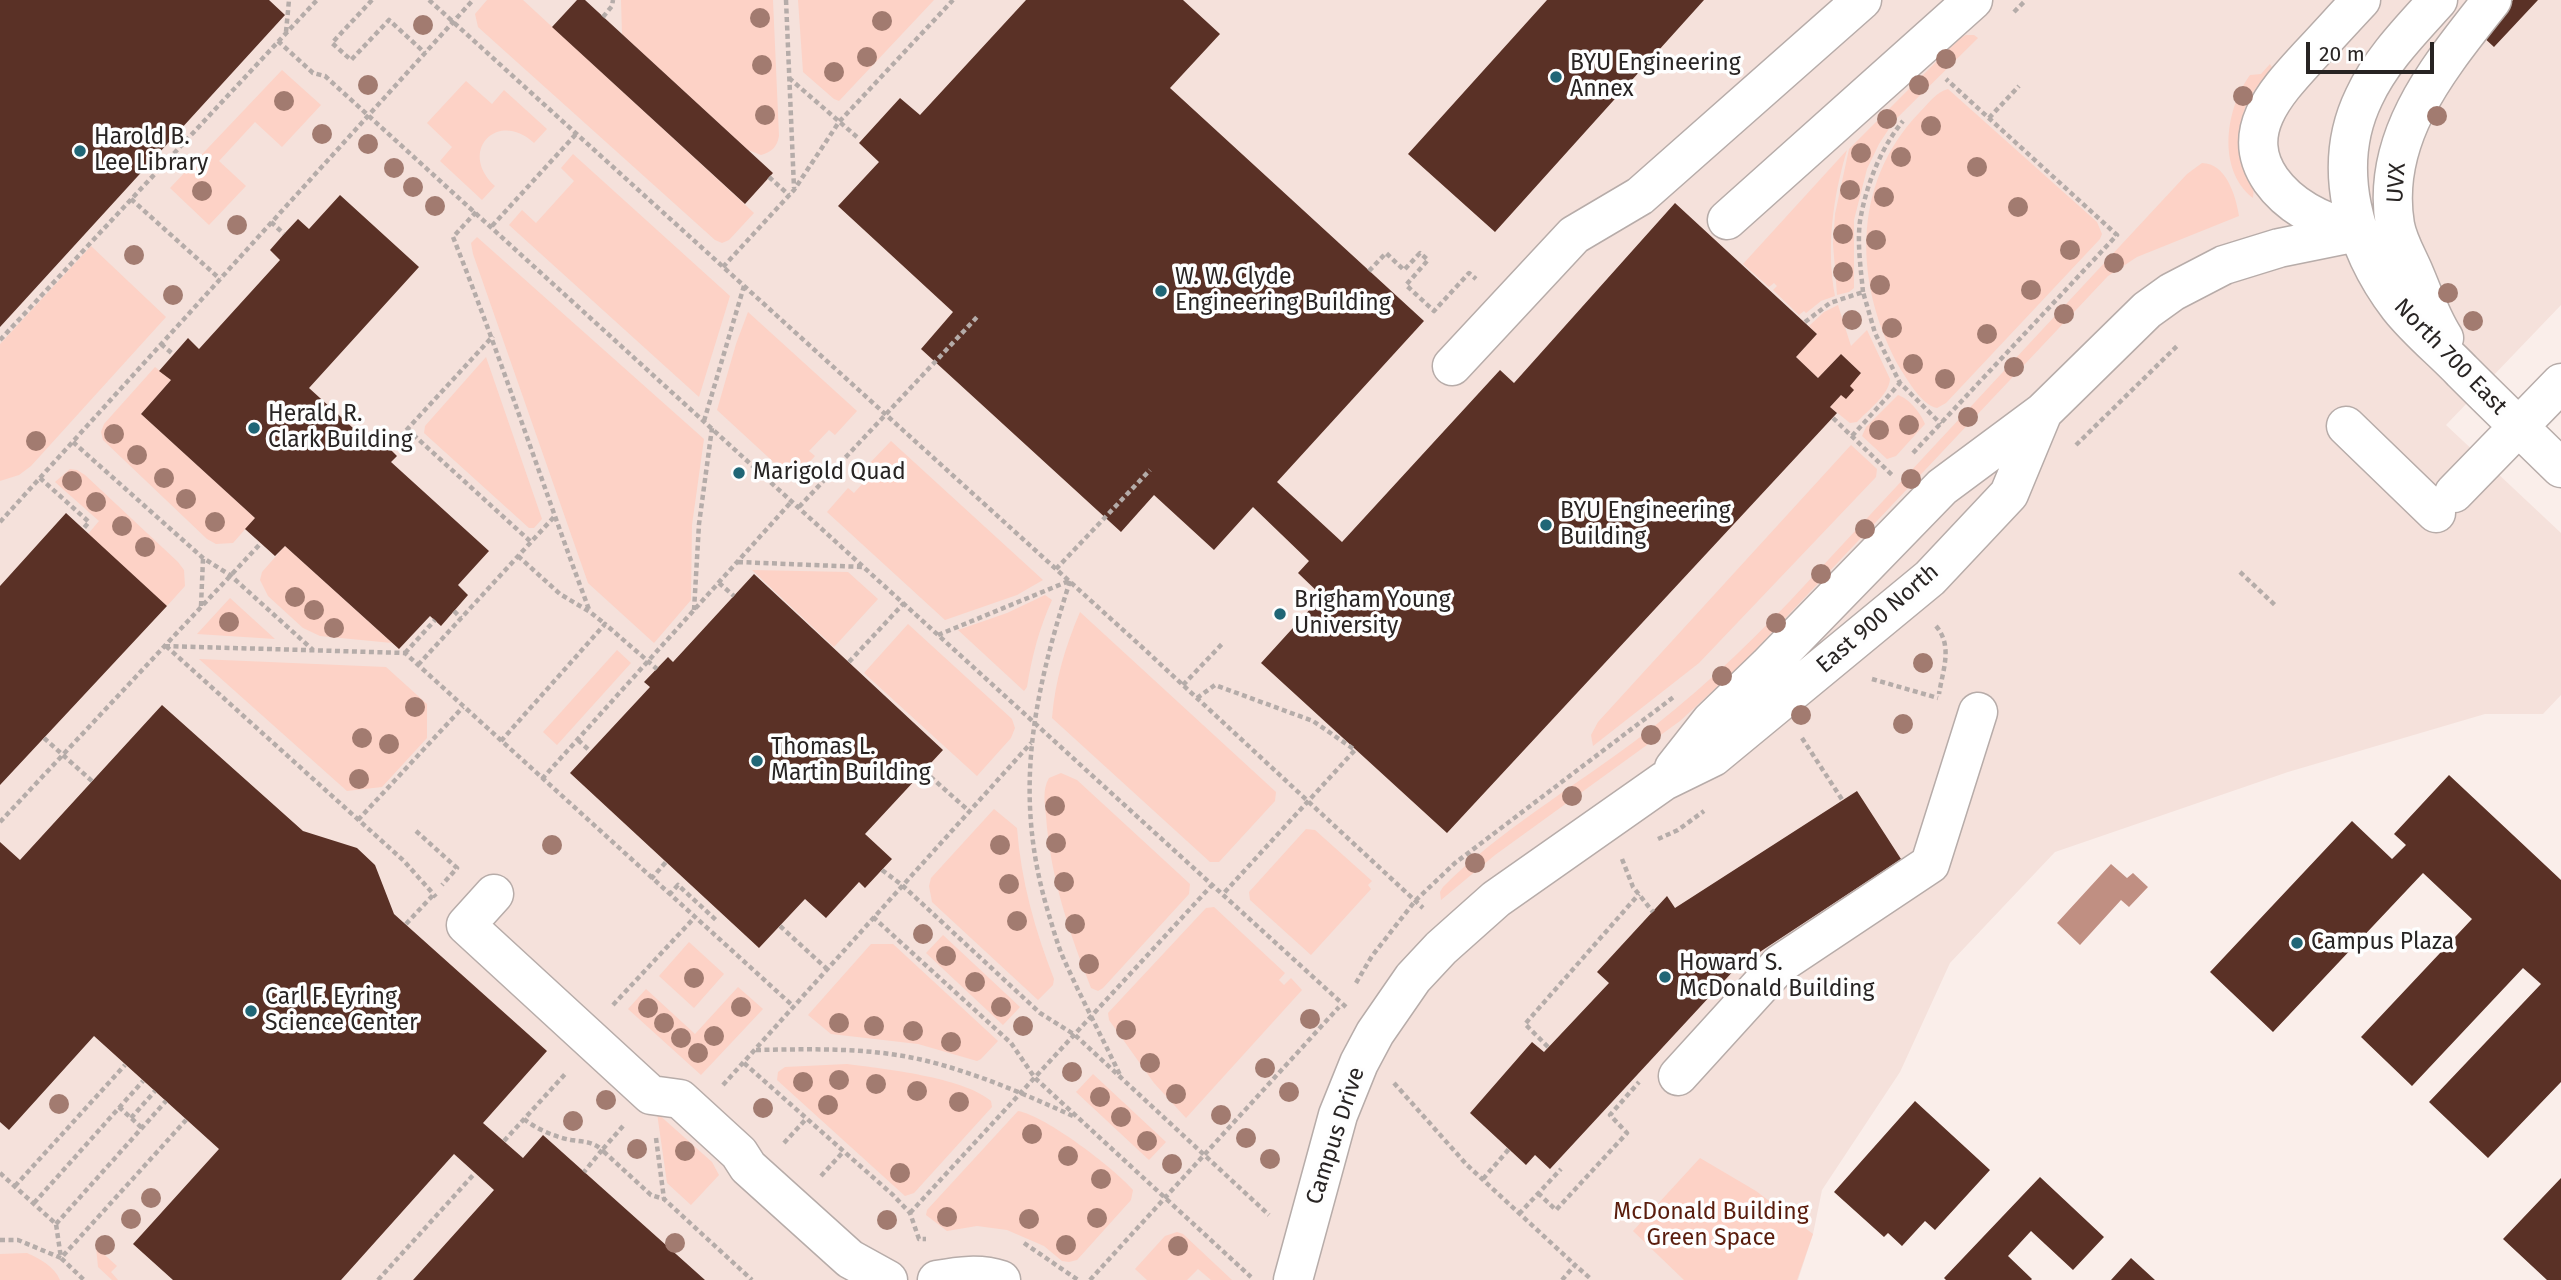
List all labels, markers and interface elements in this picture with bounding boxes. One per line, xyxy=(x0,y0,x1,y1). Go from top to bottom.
scale bar xyxy=(2309,28,2437,72)
text: 20 m xyxy=(2319,41,2365,67)
place label: BYU Engineering Annex xyxy=(1570,50,1741,104)
marker: BYU Engineering Annex xyxy=(1548,69,1564,85)
place label: Harold B. Lee Library xyxy=(94,124,208,178)
marker: Harold B. Lee Library xyxy=(72,143,88,159)
street label: UVX xyxy=(2382,162,2412,204)
place label: W. W. Clyde Engineering Building xyxy=(1175,264,1391,318)
marker: W. W. Clyde Engineering Building xyxy=(1153,283,1169,299)
street label: North 700 East xyxy=(2388,293,2512,421)
place label: Herald R. Clark Building xyxy=(268,401,413,455)
marker: Herald R. Clark Building xyxy=(246,420,262,436)
place label: Marigold Quad xyxy=(753,459,906,487)
marker: Marigold Quad xyxy=(731,465,747,481)
place label: BYU Engineering Building xyxy=(1560,498,1731,552)
marker: BYU Engineering Building xyxy=(1538,517,1554,533)
street label: East 900 North xyxy=(1811,558,1945,680)
place label: Brigham Young University xyxy=(1294,587,1451,641)
marker: Brigham Young University xyxy=(1272,606,1288,622)
place label: Thomas L. Martin Building xyxy=(771,734,931,788)
marker: Thomas L. Martin Building xyxy=(749,753,765,769)
place label: Campus Plaza xyxy=(2311,929,2454,957)
marker: Campus Plaza xyxy=(2289,935,2305,951)
place label: Howard S. McDonald Building xyxy=(1679,950,1875,1004)
marker: Howard S. McDonald Building xyxy=(1657,969,1673,985)
place label: Carl F. Eyring Science Center xyxy=(265,984,418,1038)
marker: Carl F. Eyring Science Center xyxy=(243,1003,259,1019)
street label: Campus Drive xyxy=(1301,1064,1371,1208)
park label: McDonald Building Green Space xyxy=(1613,1199,1809,1253)

